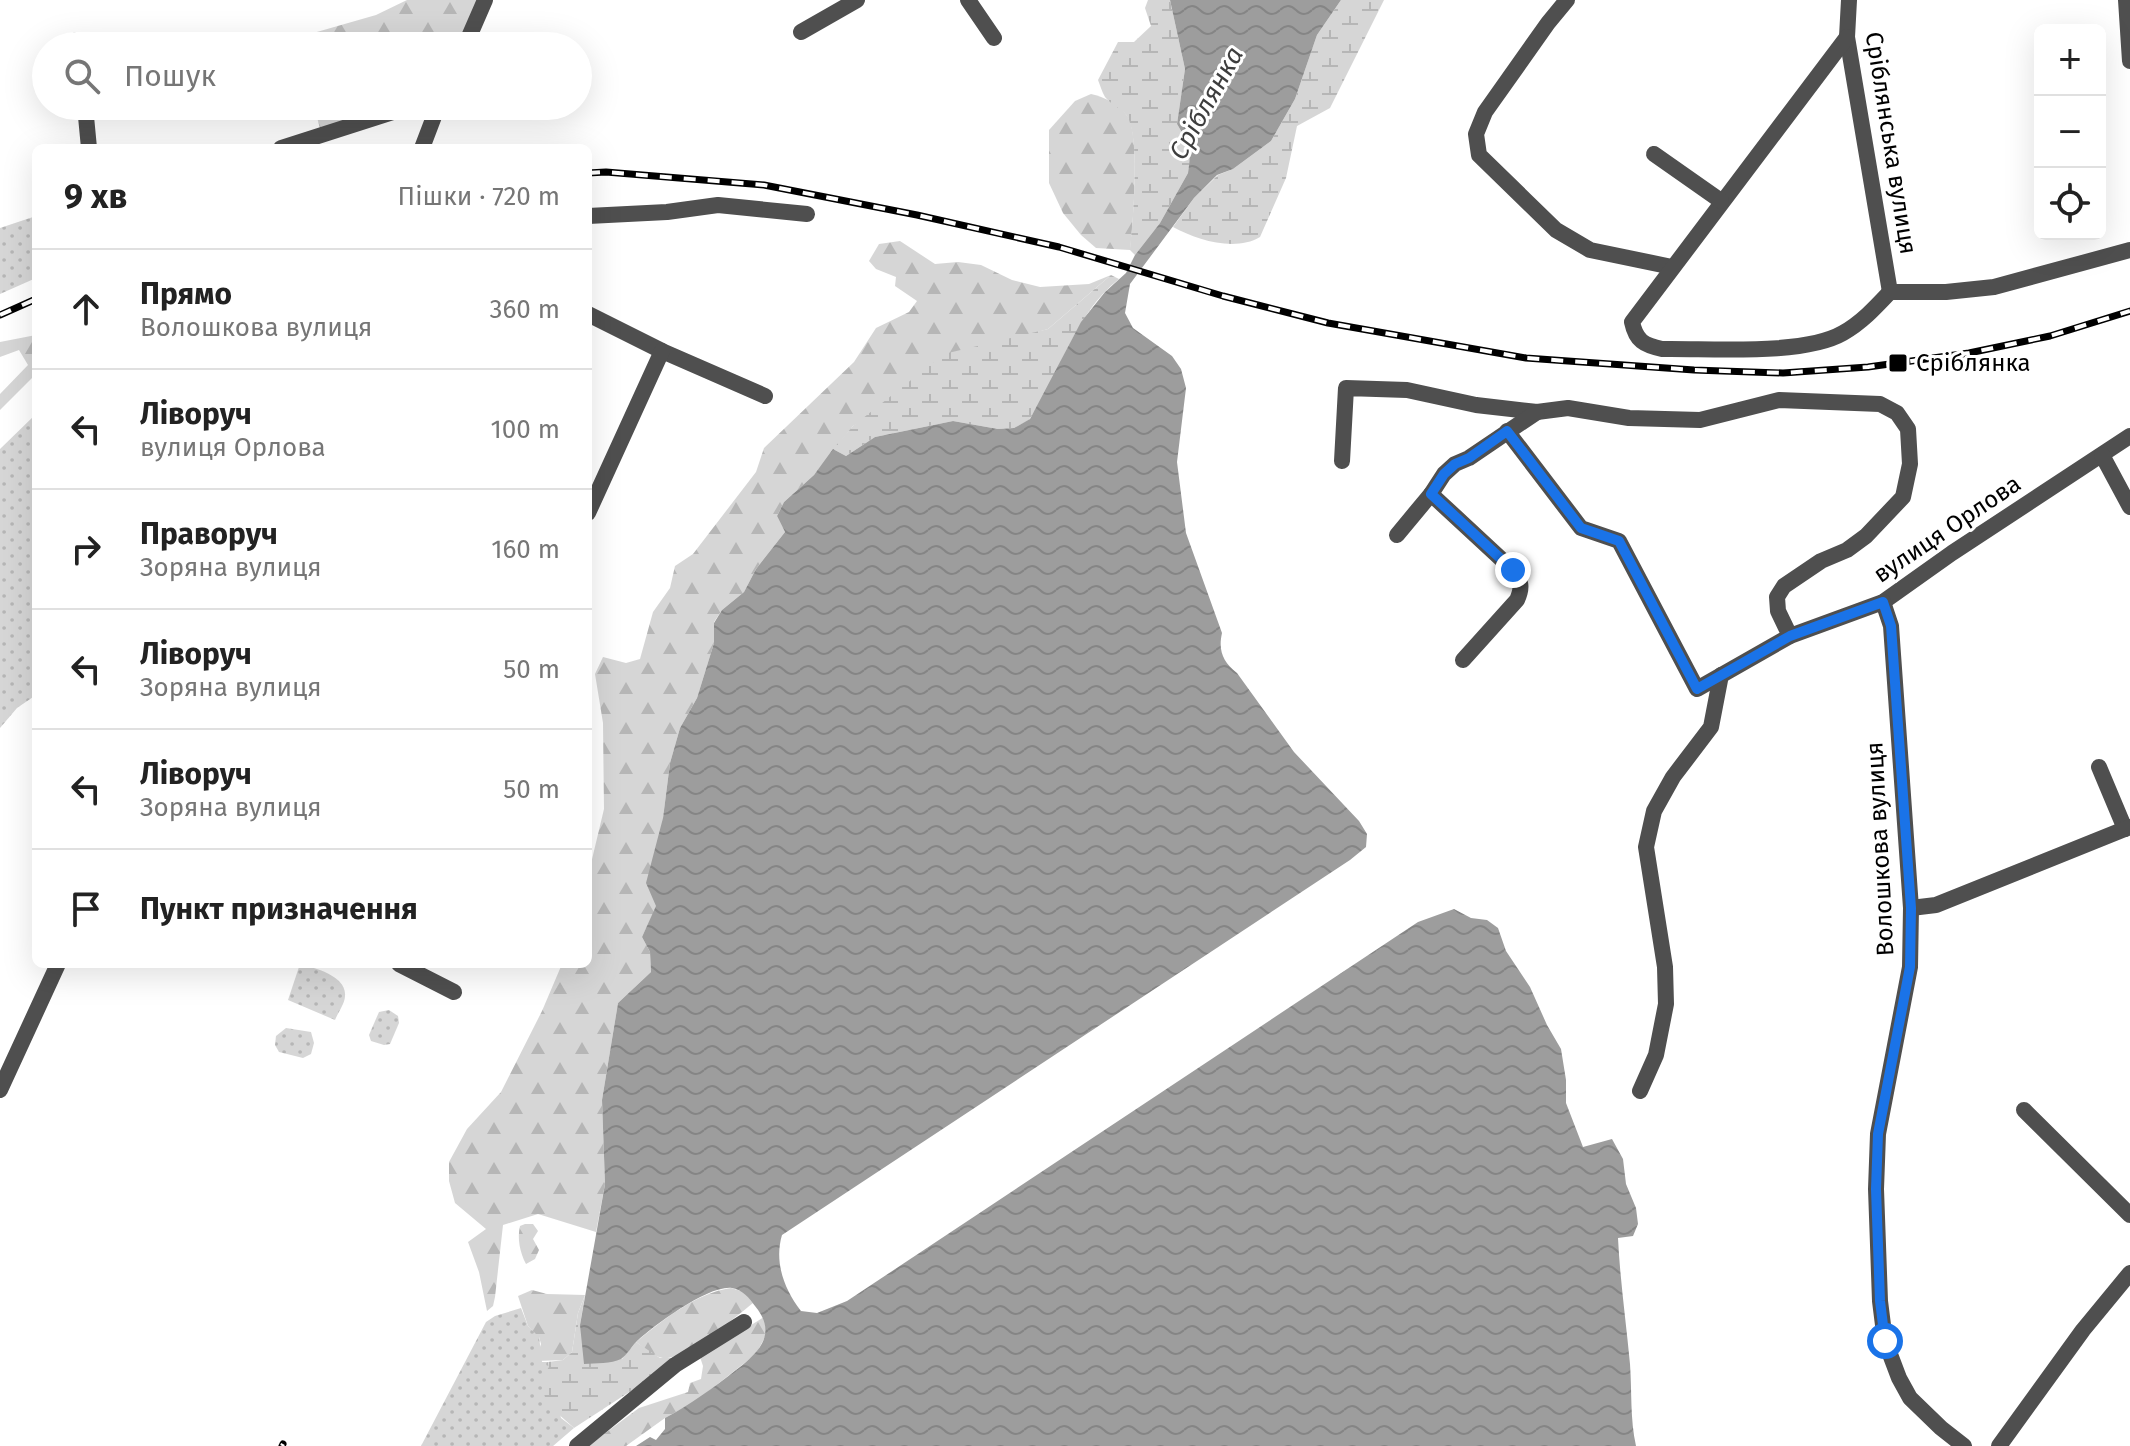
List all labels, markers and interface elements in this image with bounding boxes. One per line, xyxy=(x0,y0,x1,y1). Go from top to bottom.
map controls xyxy=(2034,24,2106,240)
button: + xyxy=(2034,24,2106,96)
street label: Сріблянська вулиця xyxy=(1860,30,1922,256)
search box xyxy=(32,32,592,120)
water label: Сріблянка xyxy=(1163,41,1250,165)
icon: search xyxy=(60,54,104,98)
text: Пошук xyxy=(124,58,216,94)
button: − xyxy=(2034,96,2106,168)
button: locate xyxy=(2034,168,2106,240)
text: 9 хв xyxy=(64,176,127,217)
text: Пішки · 720 m xyxy=(398,181,560,212)
text: Прямо xyxy=(140,276,232,312)
icon: ahead xyxy=(64,287,108,331)
text: 360 m xyxy=(489,294,560,325)
text: Волошкова вулиця xyxy=(140,312,372,343)
place label: Сріблянка xyxy=(1916,349,2031,377)
marker: Сріблянка xyxy=(1887,352,1909,374)
text: Ліворуч xyxy=(140,396,252,432)
icon: left xyxy=(64,407,108,451)
text: 100 m xyxy=(491,414,560,445)
text: вулиця Орлова xyxy=(140,432,326,463)
street label: вулиця Орлова xyxy=(1868,469,2026,589)
text: Праворуч xyxy=(140,516,278,552)
icon: right xyxy=(64,527,108,571)
text: 160 m xyxy=(491,534,560,565)
text: Зоряна вулиця xyxy=(140,552,322,583)
route end xyxy=(1495,552,1531,588)
text: Ліворуч xyxy=(140,636,252,672)
icon: left xyxy=(64,647,108,691)
text: 50 m xyxy=(503,654,560,685)
text: Зоряна вулиця xyxy=(140,672,322,703)
street label: Волошкова вулиця xyxy=(1860,741,1900,957)
text: Ліворуч xyxy=(140,756,252,792)
icon: left xyxy=(64,767,108,811)
text: 50 m xyxy=(503,774,560,805)
text: Зоряна вулиця xyxy=(140,792,322,823)
icon: arrive xyxy=(64,887,108,931)
text: Пункт призначення xyxy=(140,891,418,927)
route start xyxy=(1867,1323,1903,1359)

